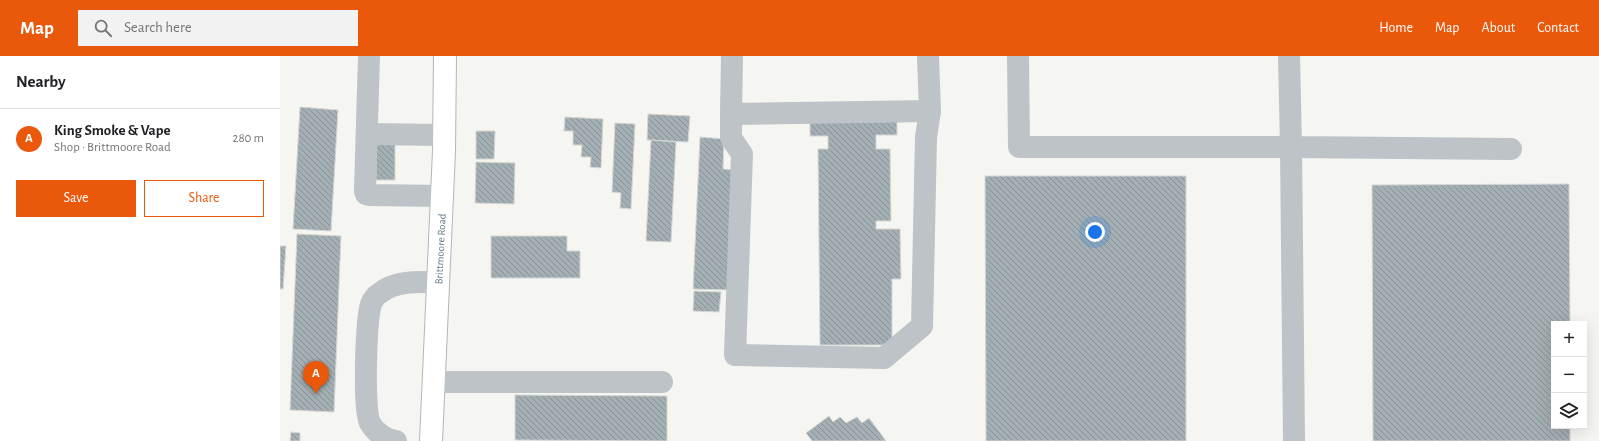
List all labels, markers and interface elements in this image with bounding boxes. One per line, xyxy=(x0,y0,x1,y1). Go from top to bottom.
search box xyxy=(78,10,358,46)
icon: search xyxy=(92,17,114,39)
text: Map xyxy=(20,19,54,38)
text: Search here xyxy=(124,20,192,35)
text: Home xyxy=(1379,21,1413,35)
text: Map xyxy=(1435,21,1459,35)
text: About xyxy=(1481,21,1515,35)
text: Contact xyxy=(1537,21,1579,35)
text: Nearby xyxy=(16,73,66,90)
text: King Smoke & Vape xyxy=(54,123,171,138)
text: A xyxy=(25,132,33,145)
text: 280 m xyxy=(233,132,264,145)
text: Shop · Brittmoore Road xyxy=(54,141,171,154)
button: Save xyxy=(16,180,136,217)
button: Share xyxy=(144,180,264,217)
street label: Brittmoore Road xyxy=(433,213,448,285)
your location xyxy=(1085,222,1105,242)
map controls xyxy=(1551,321,1587,429)
button: + xyxy=(1551,321,1587,357)
button: − xyxy=(1551,357,1587,393)
pin: A xyxy=(303,361,329,394)
button: layers xyxy=(1551,393,1587,429)

